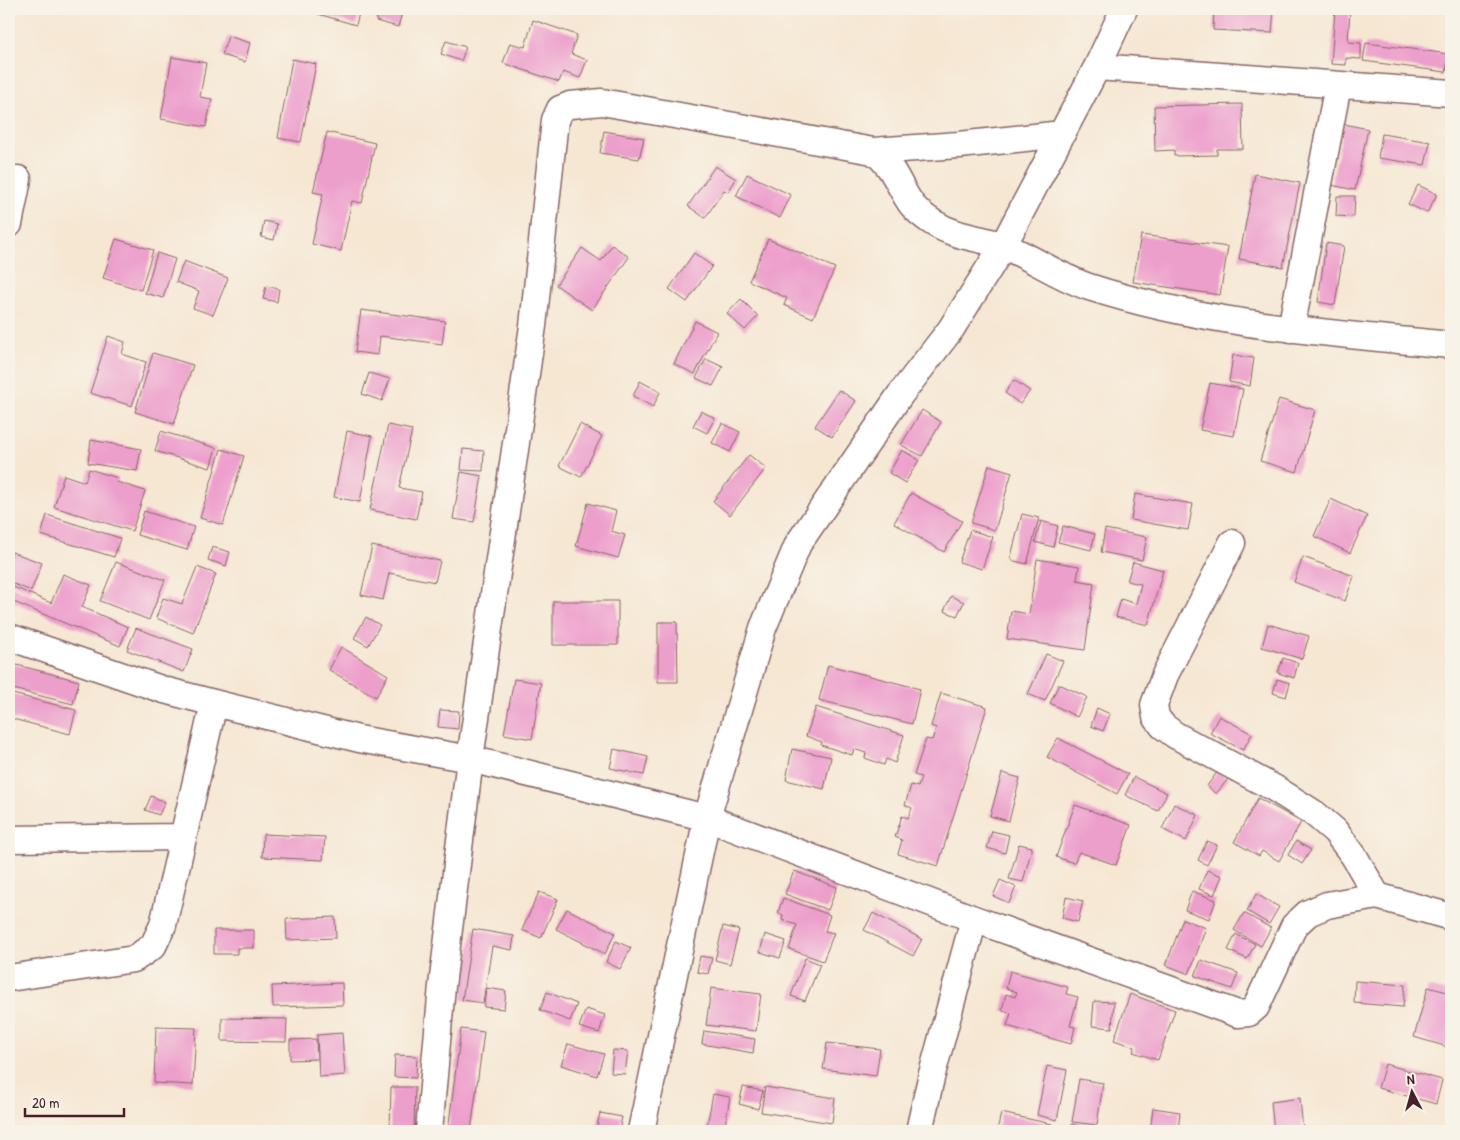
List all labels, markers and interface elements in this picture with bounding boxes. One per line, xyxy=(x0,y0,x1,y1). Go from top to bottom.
north arrow xyxy=(1388,1068,1438,1118)
text: N xyxy=(1406,1069,1416,1088)
scale bar xyxy=(25,1085,124,1117)
text: 20 m xyxy=(32,1092,59,1113)

